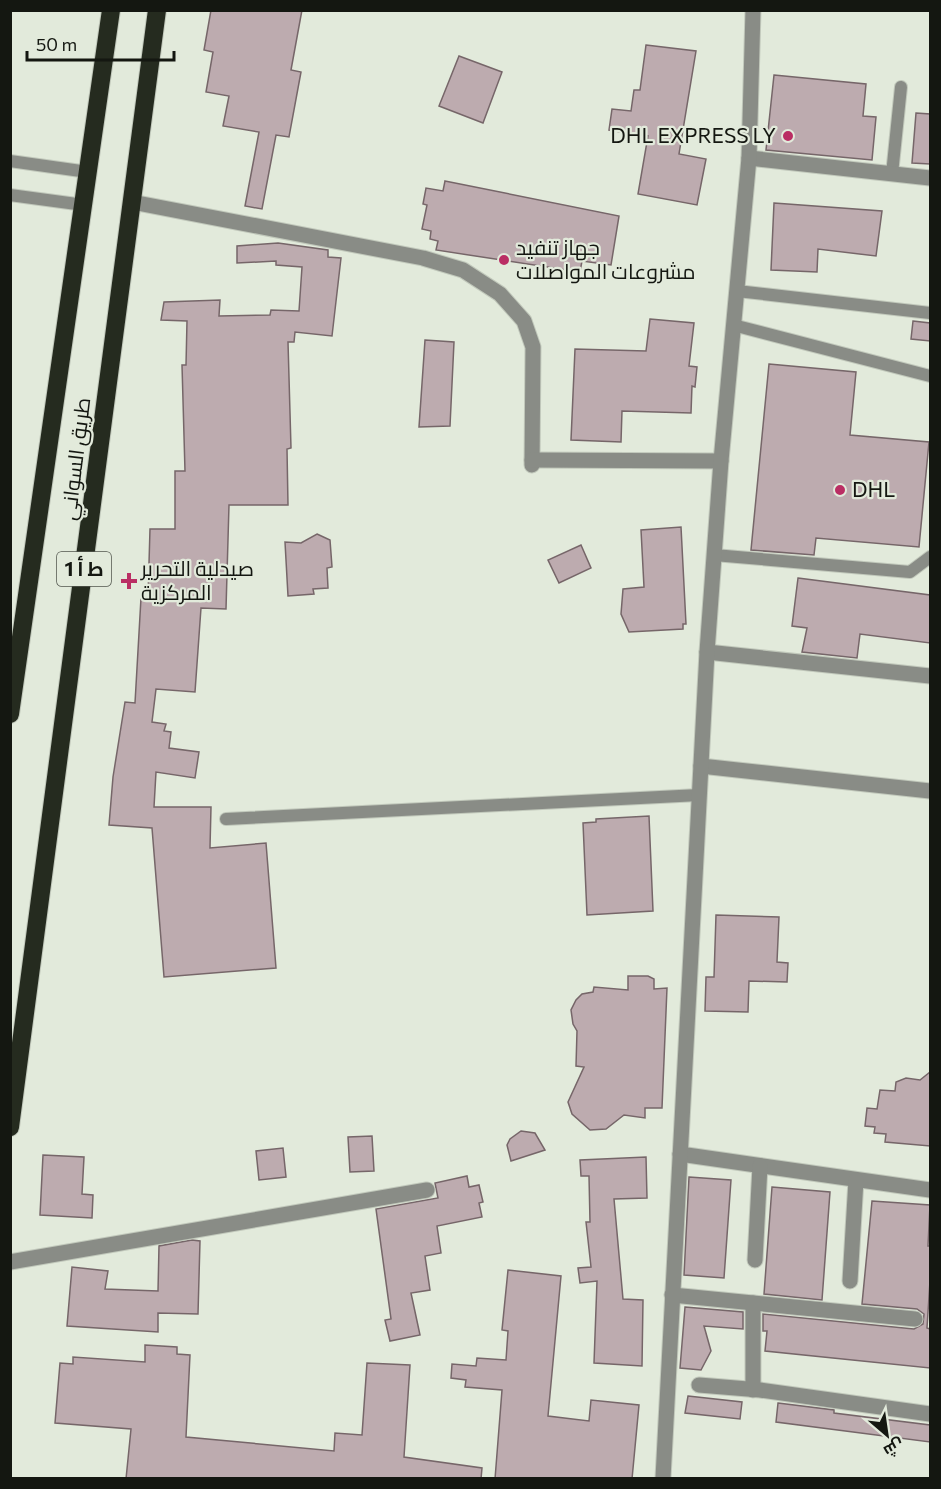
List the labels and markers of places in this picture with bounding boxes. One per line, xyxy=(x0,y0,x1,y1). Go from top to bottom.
place label: DHL EXPRESS LY xyxy=(610,122,776,147)
marker: DHL EXPRESS LY xyxy=(781,129,795,143)
place label: جهاز تنفيد مشروعات المواصلات xyxy=(516,234,695,284)
marker: جهاز تنفيد مشروعات المواصلات xyxy=(497,253,511,267)
place label: DHL xyxy=(852,476,895,501)
marker: DHL xyxy=(833,483,847,497)
place label: صيدلية التحرير المركزية xyxy=(140,555,254,605)
marker: صيدلية التحرير المركزية xyxy=(122,574,136,588)

